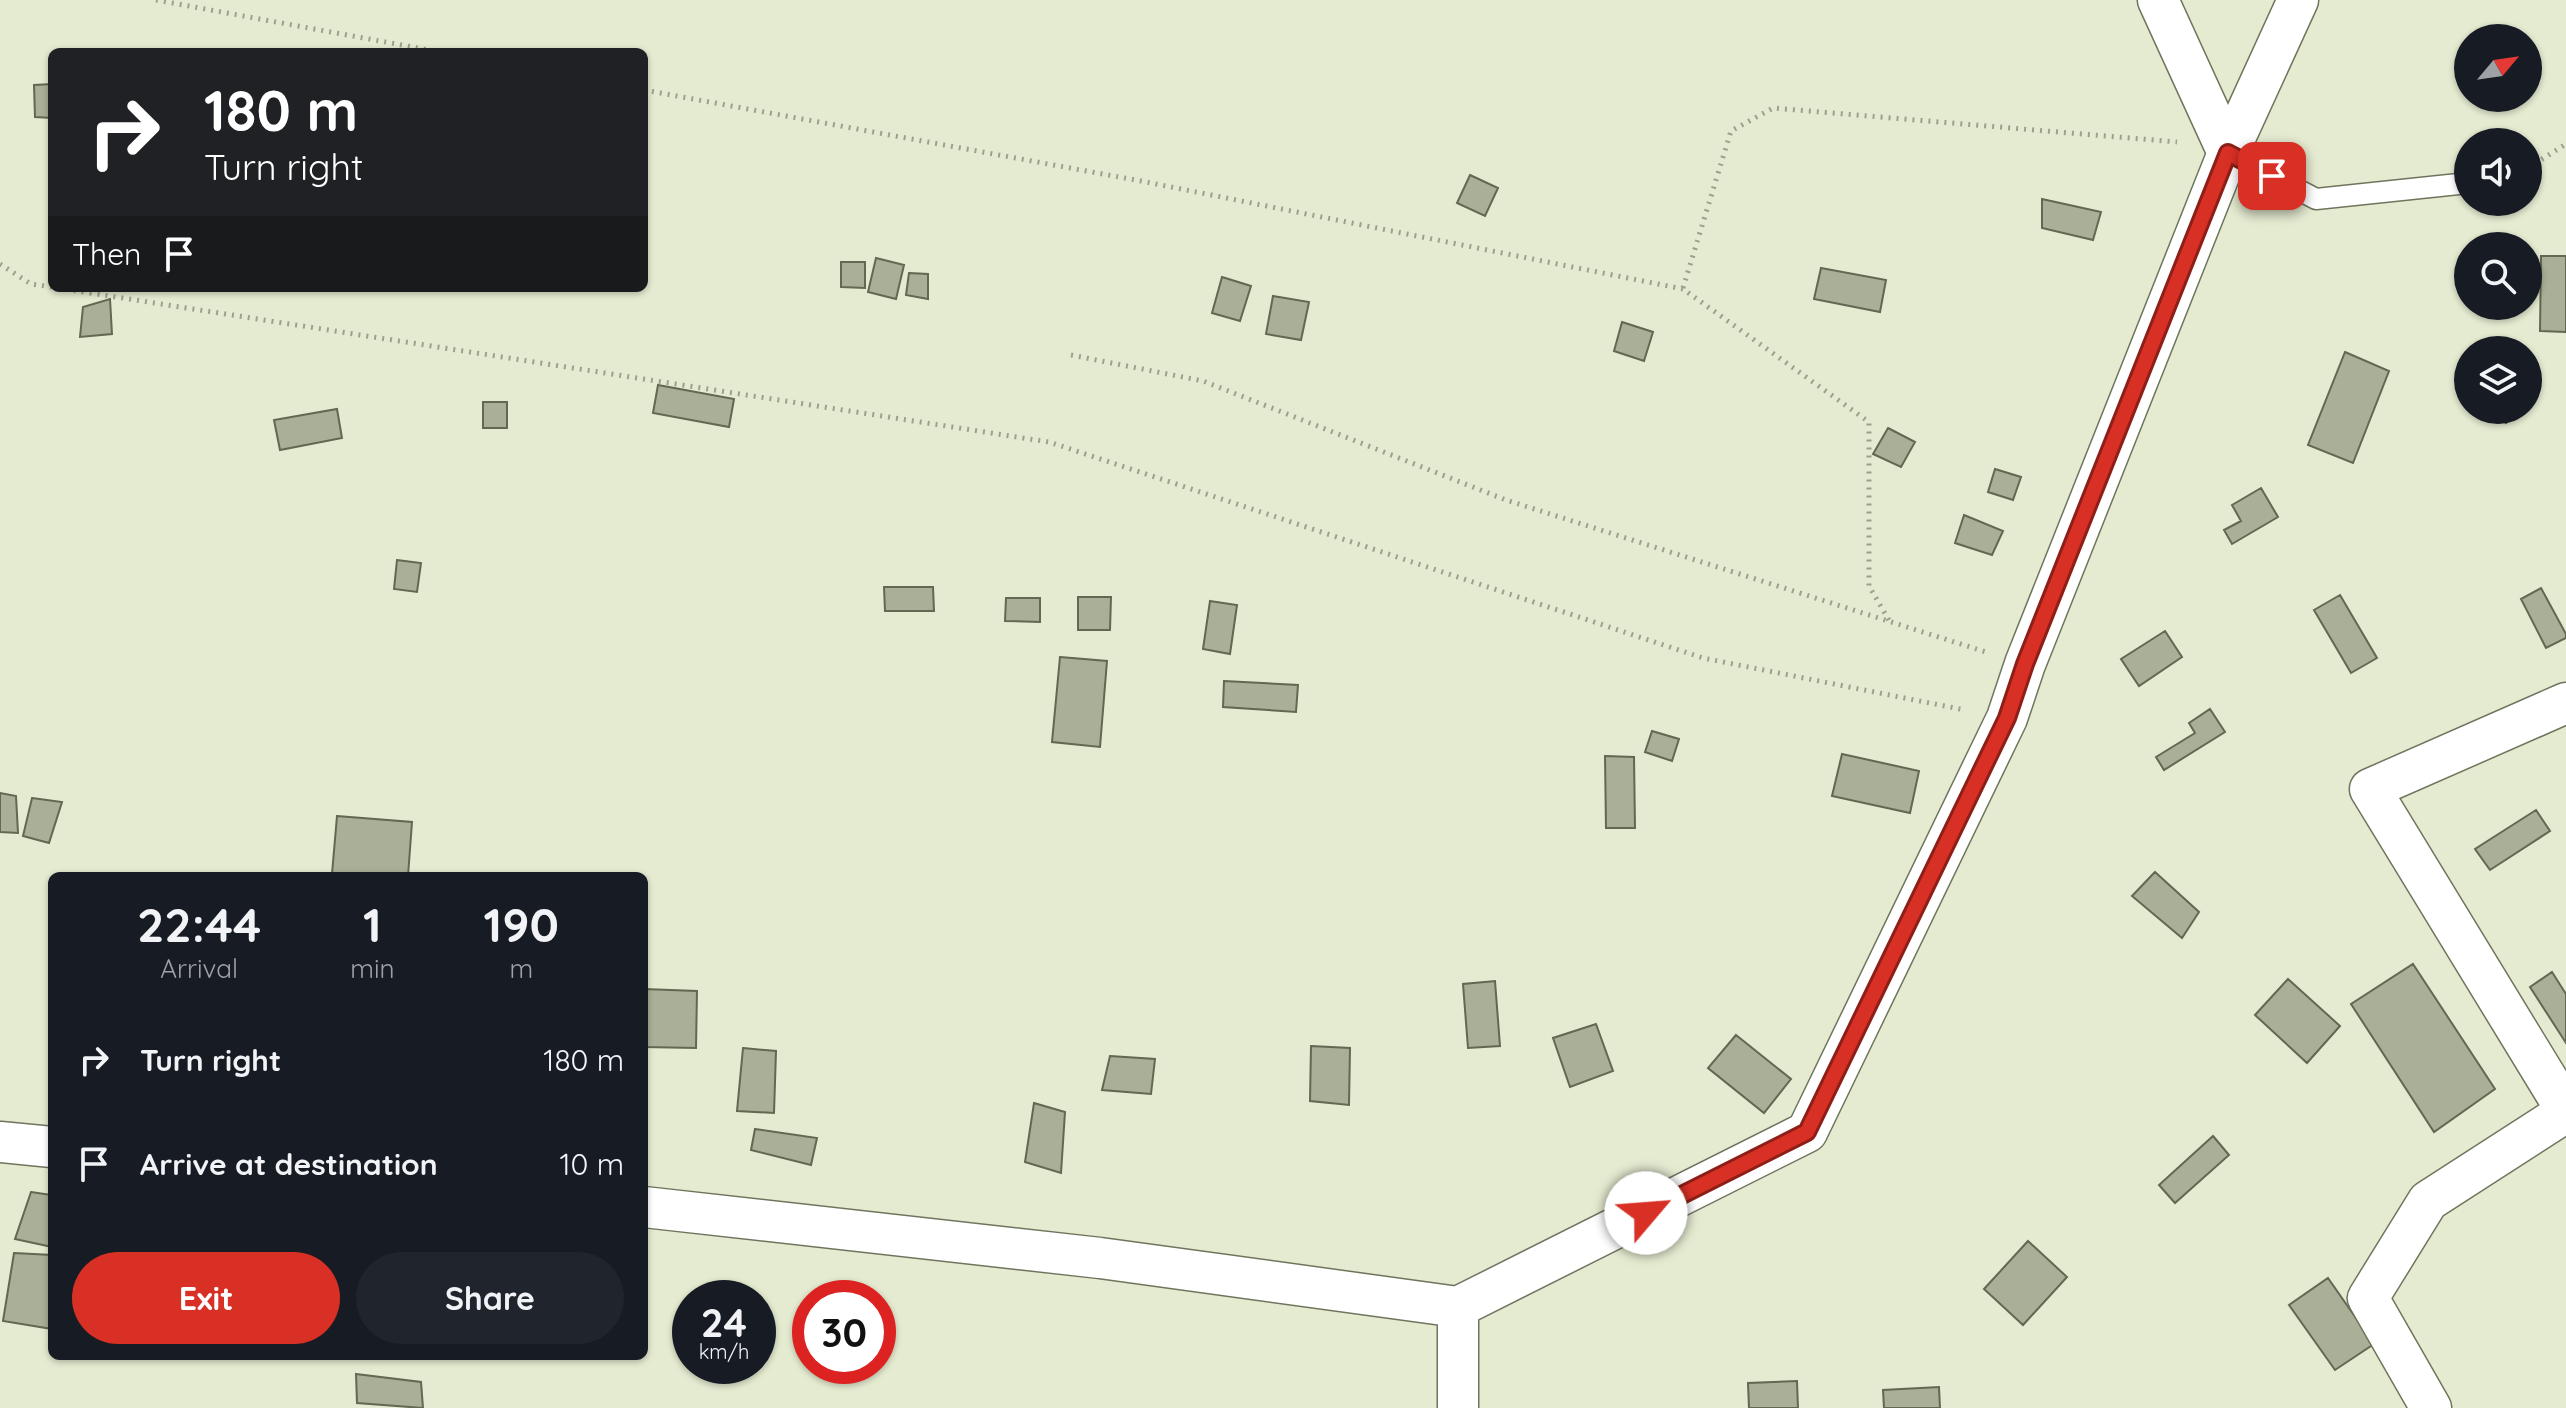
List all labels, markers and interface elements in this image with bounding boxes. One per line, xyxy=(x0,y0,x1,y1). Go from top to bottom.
north arrow xyxy=(2454,24,2542,112)
map controls xyxy=(2454,24,2542,424)
text: 180 m xyxy=(204,75,358,145)
icon: right xyxy=(72,80,176,184)
button: sound xyxy=(2454,128,2542,216)
pin xyxy=(2238,142,2306,210)
text: Turn right xyxy=(204,144,363,189)
icon: arrive xyxy=(2250,154,2294,198)
icon: arrive xyxy=(157,232,201,276)
button: search xyxy=(2454,232,2542,320)
text: Then xyxy=(72,235,141,273)
button: layers xyxy=(2454,336,2542,424)
text: 22:44 xyxy=(137,894,261,954)
text: 1 xyxy=(363,894,382,954)
text: 190 xyxy=(484,894,559,954)
text: Arrival xyxy=(160,952,238,985)
text: min xyxy=(350,952,395,985)
text: m xyxy=(509,952,533,985)
icon: right xyxy=(72,1038,116,1082)
text: Turn right xyxy=(140,1041,281,1079)
text: 180 m xyxy=(543,1041,624,1079)
icon: arrive xyxy=(72,1142,116,1186)
text: Arrive at destination xyxy=(140,1145,438,1183)
text: 10 m xyxy=(560,1145,624,1183)
position arrow xyxy=(1604,1171,1688,1255)
button: Exit xyxy=(72,1252,340,1344)
button: Share xyxy=(356,1252,624,1344)
speed limit sign: 30 xyxy=(792,1280,896,1384)
text: 24 xyxy=(701,1297,747,1347)
text: km/h xyxy=(699,1339,749,1364)

